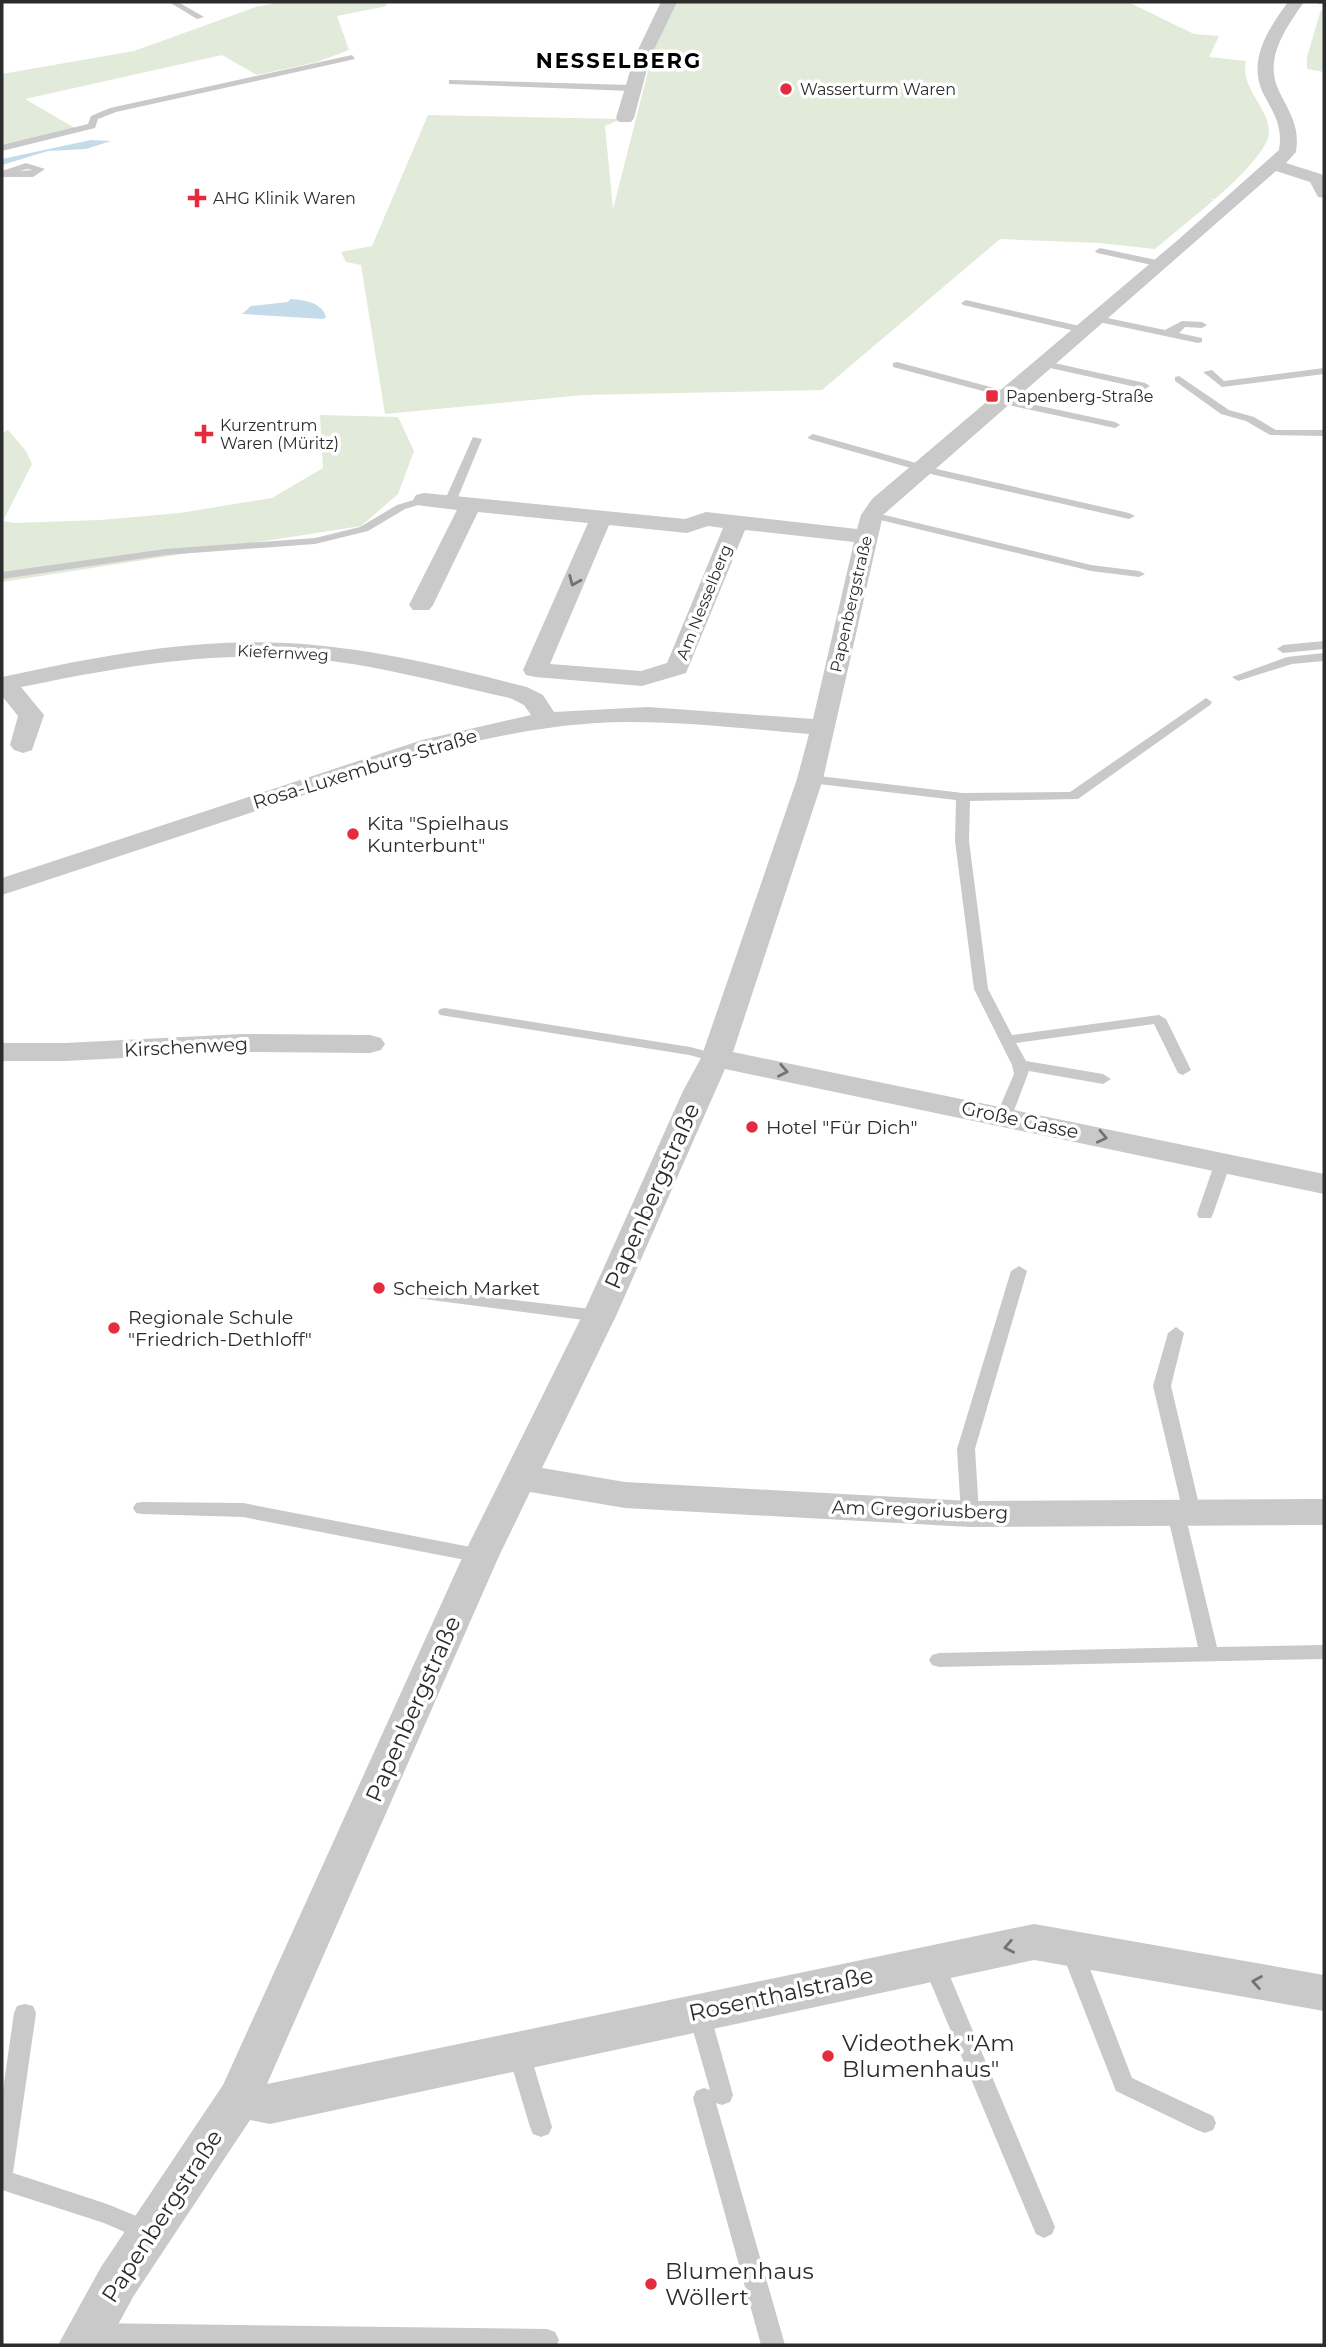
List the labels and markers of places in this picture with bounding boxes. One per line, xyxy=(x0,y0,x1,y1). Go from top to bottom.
place label: Wasserturm Waren xyxy=(800,80,956,99)
marker: Wasserturm Waren xyxy=(778,81,794,97)
marker: AHG Klinik Waren xyxy=(187,188,207,208)
place label: AHG Klinik Waren xyxy=(213,189,356,208)
place label: Papenberg-Straße xyxy=(1006,387,1153,406)
marker: Papenberg-Straße xyxy=(984,388,1000,404)
place label: Kurzentrum Waren (Müritz) xyxy=(220,416,339,453)
marker: Kurzentrum Waren (Müritz) xyxy=(194,424,214,444)
place label: Kita "Spielhaus Kunterbunt" xyxy=(367,812,508,857)
marker: Kita "Spielhaus Kunterbunt" xyxy=(345,826,361,842)
place label: Hotel "Für Dich" xyxy=(766,1116,918,1139)
marker: Hotel "Für Dich" xyxy=(744,1119,760,1135)
place label: Scheich Market xyxy=(393,1277,540,1300)
marker: Scheich Market xyxy=(371,1280,387,1296)
place label: Regionale Schule "Friedrich-Dethloff" xyxy=(128,1306,312,1351)
marker: Regionale Schule "Friedrich-Dethloff" xyxy=(106,1320,122,1336)
place label: Videothek "Am Blumenhaus" xyxy=(842,2029,1015,2083)
marker: Videothek "Am Blumenhaus" xyxy=(820,2048,836,2064)
place label: Blumenhaus Wöllert xyxy=(665,2257,814,2311)
marker: Blumenhaus Wöllert xyxy=(643,2276,659,2292)

